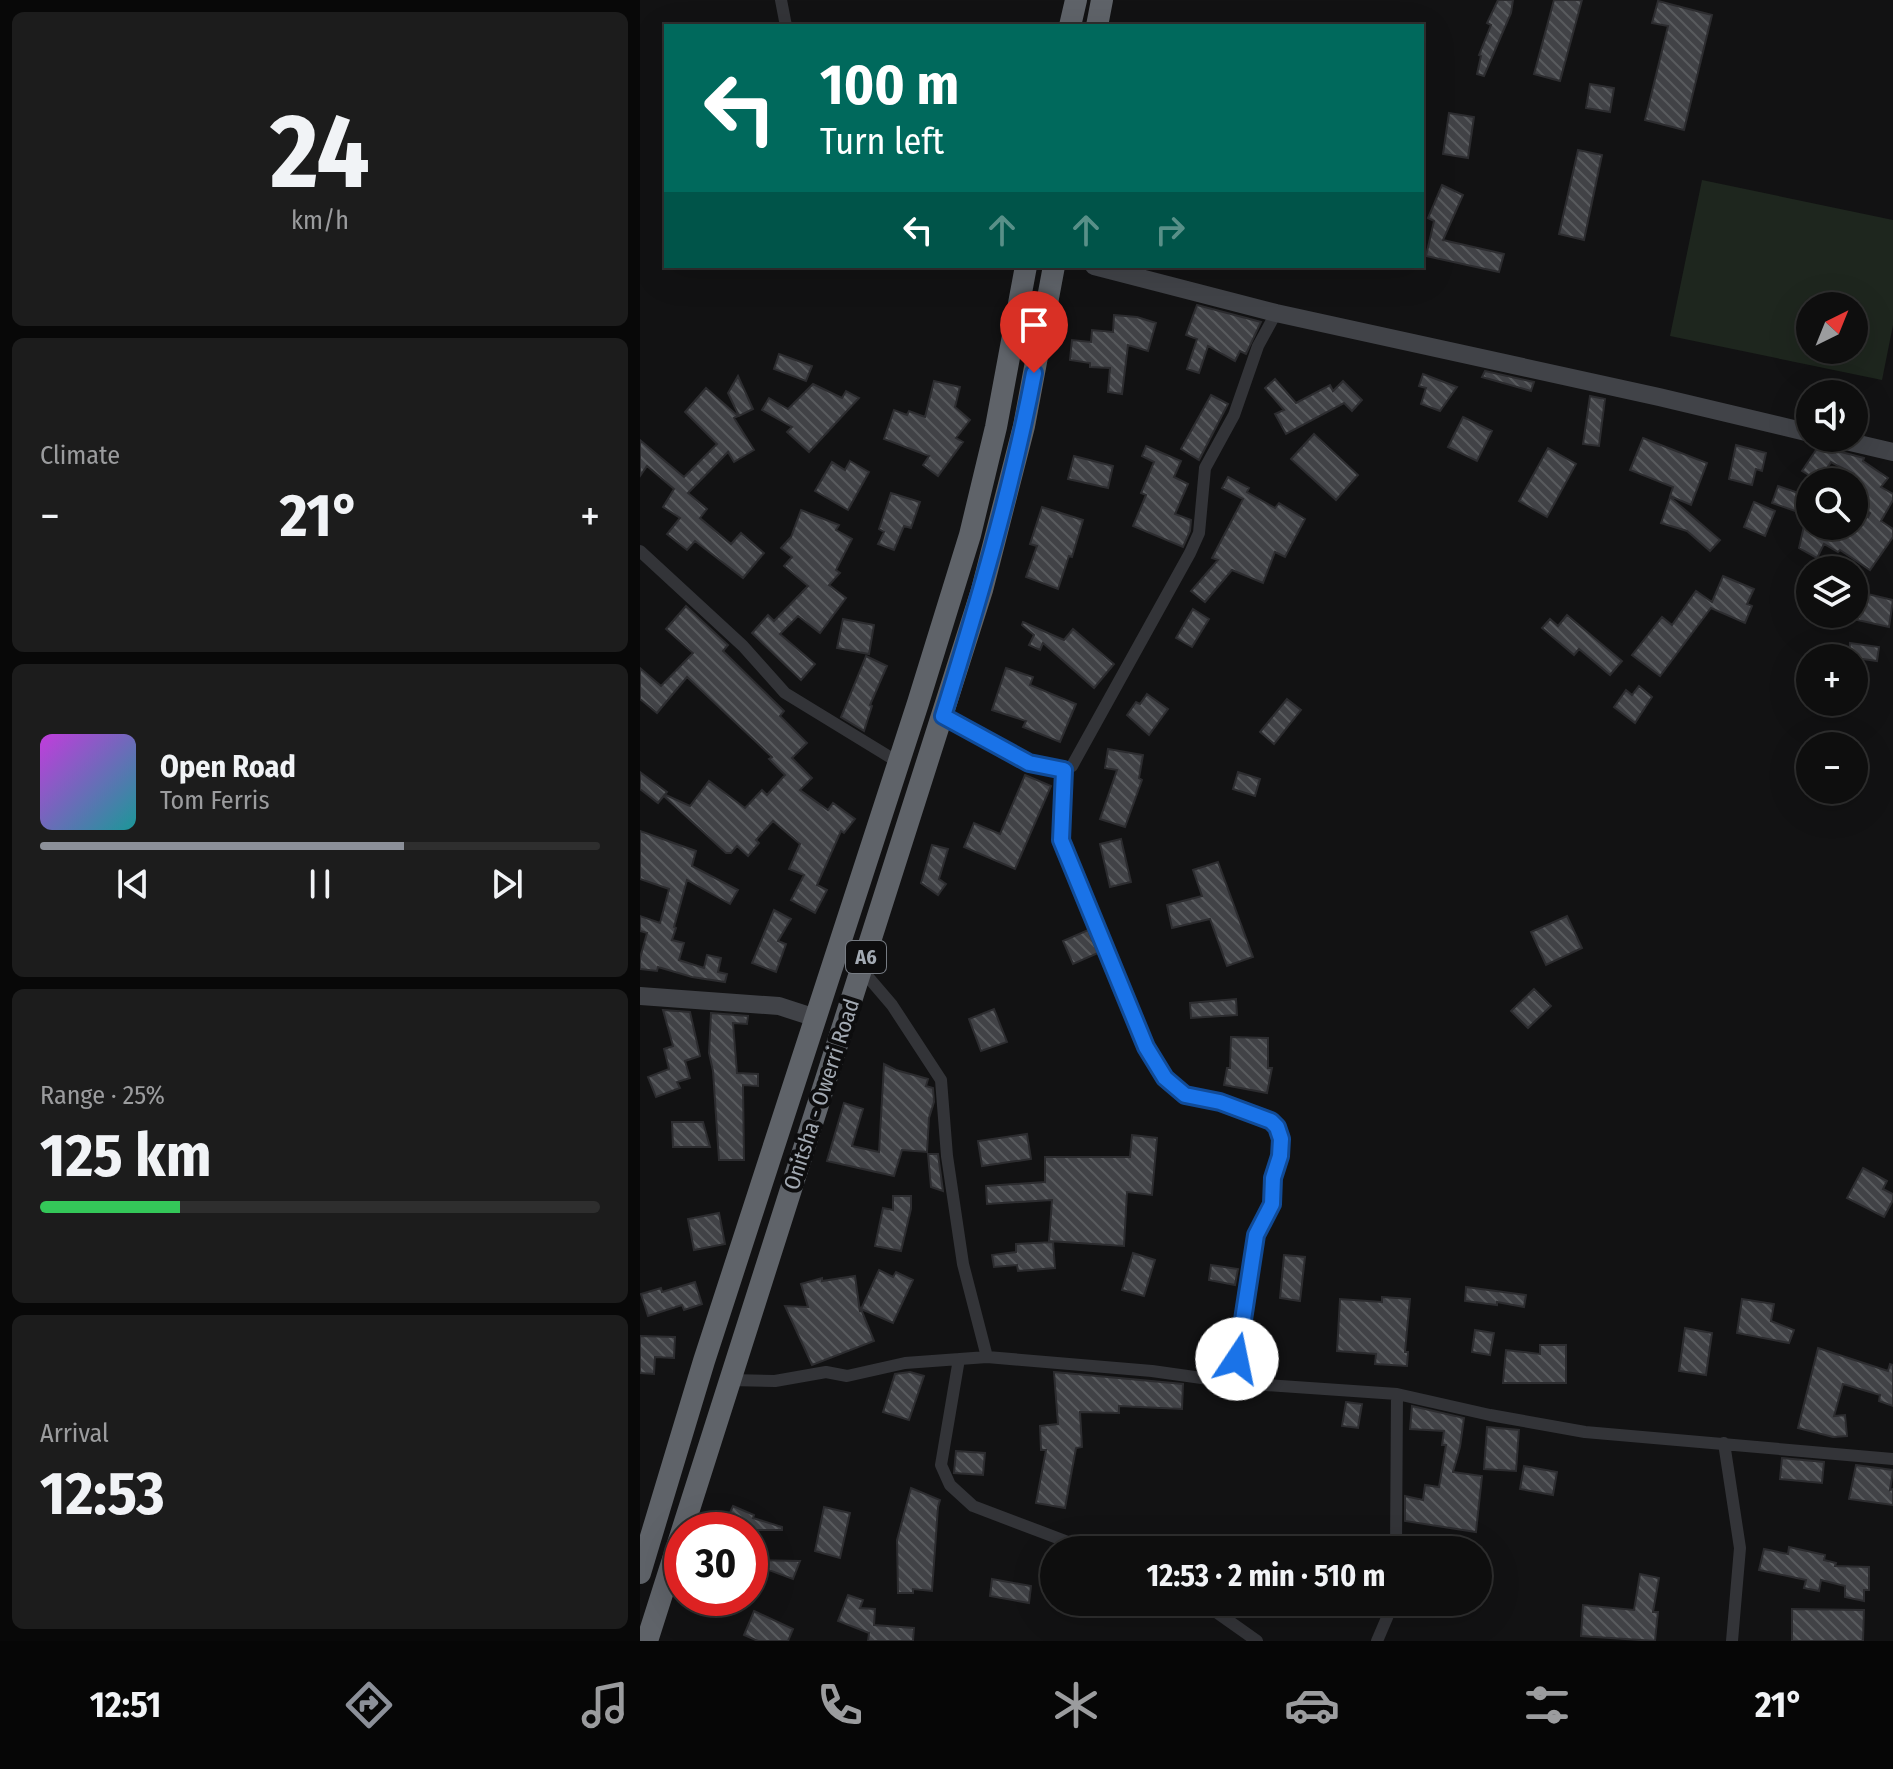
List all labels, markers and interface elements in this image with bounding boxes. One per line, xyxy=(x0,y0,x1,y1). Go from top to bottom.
text: 100 m xyxy=(820,52,959,119)
icon: left xyxy=(688,56,792,160)
text: 24 xyxy=(270,90,370,215)
text: Turn left xyxy=(820,120,944,164)
text: km/h xyxy=(291,205,349,236)
icon: left xyxy=(896,208,940,252)
icon: ahead xyxy=(980,208,1024,252)
icon: ahead xyxy=(1064,208,1108,252)
icon: right xyxy=(1148,208,1192,252)
pin xyxy=(1000,291,1068,373)
north arrow xyxy=(1796,292,1868,364)
map controls xyxy=(1796,292,1868,804)
icon: arrive xyxy=(1012,303,1056,347)
button: sound xyxy=(1796,380,1868,452)
text: Climate xyxy=(40,440,120,471)
button: search xyxy=(1796,468,1868,540)
text: 21° xyxy=(280,480,360,552)
text: − xyxy=(40,490,60,543)
text: + xyxy=(580,490,600,543)
button: layers xyxy=(1796,556,1868,628)
button: + xyxy=(1796,644,1868,716)
button: − xyxy=(1796,732,1868,804)
text: Open Road xyxy=(160,749,296,785)
text: Tom Ferris xyxy=(160,785,270,816)
icon: previous xyxy=(111,862,155,906)
icon: pause xyxy=(298,862,342,906)
icon: next xyxy=(485,862,529,906)
road number: A6 xyxy=(846,941,886,973)
street label: Onitsha - Owerri Road xyxy=(778,995,865,1193)
text: Range · 25% xyxy=(40,1080,165,1111)
text: 125 km xyxy=(40,1120,211,1192)
position arrow xyxy=(1195,1317,1279,1401)
text: Arrival xyxy=(40,1418,109,1449)
text: 12:53 xyxy=(40,1458,165,1530)
speed limit sign: 30 xyxy=(664,1512,768,1616)
text: 12:53 · 2 min · 510 m xyxy=(1147,1558,1385,1594)
icon: directions xyxy=(341,1677,397,1733)
icon: music xyxy=(577,1677,633,1733)
icon: phone xyxy=(812,1677,868,1733)
icon: climate xyxy=(1048,1677,1104,1733)
icon: car xyxy=(1284,1677,1340,1733)
icon: filters xyxy=(1519,1677,1575,1733)
text: 12:51 xyxy=(90,1683,161,1727)
text: 21° xyxy=(1755,1683,1803,1727)

